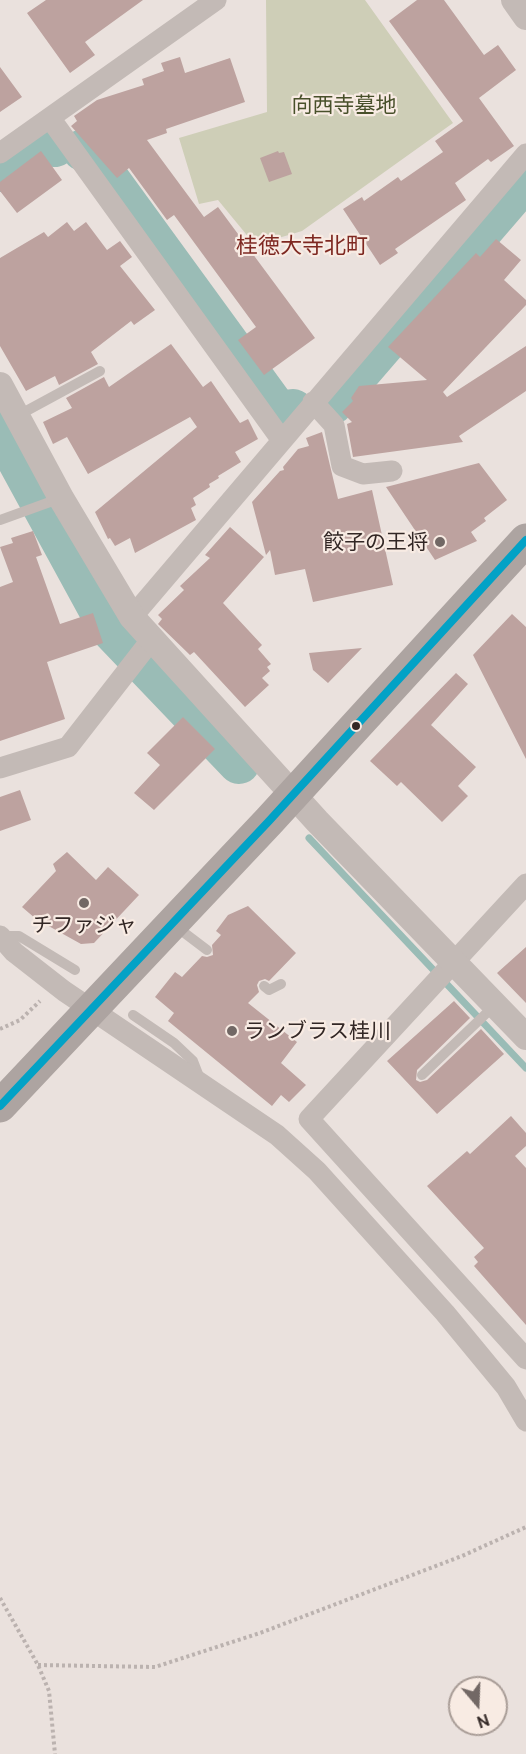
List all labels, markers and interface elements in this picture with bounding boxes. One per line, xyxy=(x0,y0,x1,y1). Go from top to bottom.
park label: 向西寺墓地 xyxy=(292,92,396,118)
district label: 桂徳大寺北町 xyxy=(236,233,368,259)
place label: 餃子の王将 xyxy=(323,529,428,555)
marker: 餃子の王将 xyxy=(433,535,447,549)
unlabelled marker xyxy=(350,720,362,732)
marker: チファジャ xyxy=(77,896,91,910)
place label: チファジャ xyxy=(32,912,136,938)
place label: ランブラス桂川 xyxy=(244,1018,391,1044)
marker: ランブラス桂川 xyxy=(225,1024,239,1038)
north arrow xyxy=(448,1676,508,1736)
text: N xyxy=(475,1711,492,1732)

